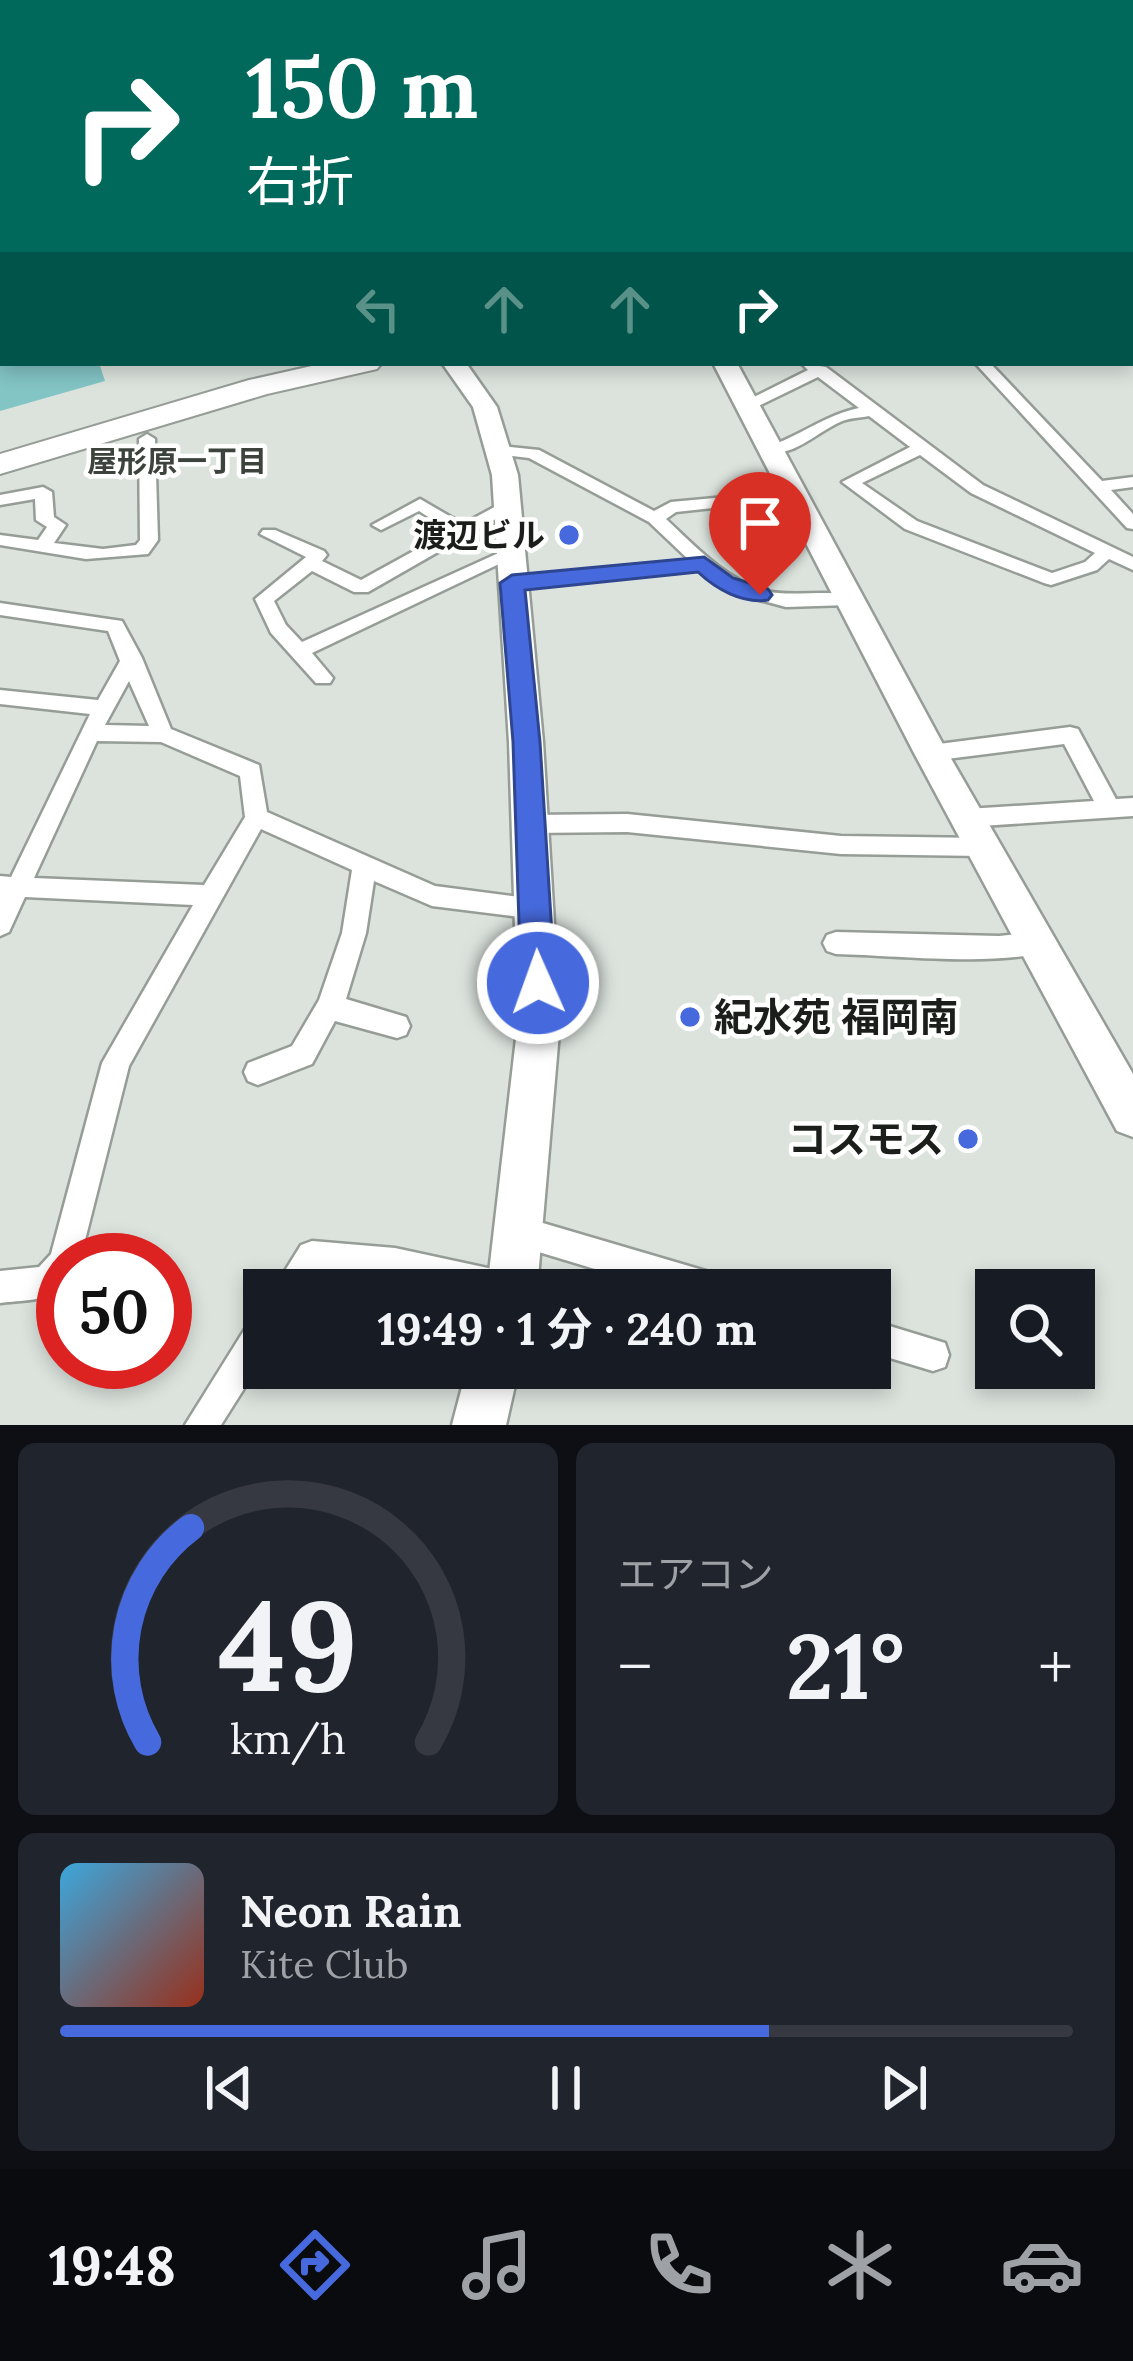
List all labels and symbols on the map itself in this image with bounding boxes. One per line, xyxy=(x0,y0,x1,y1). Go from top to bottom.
district label: 屋形原一丁目 xyxy=(87,442,267,480)
pin xyxy=(709,472,811,595)
place label: 渡辺ビル xyxy=(413,514,545,556)
marker: 渡辺ビル xyxy=(556,522,582,548)
position arrow xyxy=(475,920,601,1046)
place label: 紀水苑 福岡南 xyxy=(714,992,958,1042)
marker: 紀水苑 福岡南 xyxy=(677,1004,703,1030)
place label: コスモス xyxy=(788,1114,944,1164)
marker: コスモス xyxy=(955,1126,981,1152)
speed limit sign: 50 xyxy=(36,1233,192,1389)

